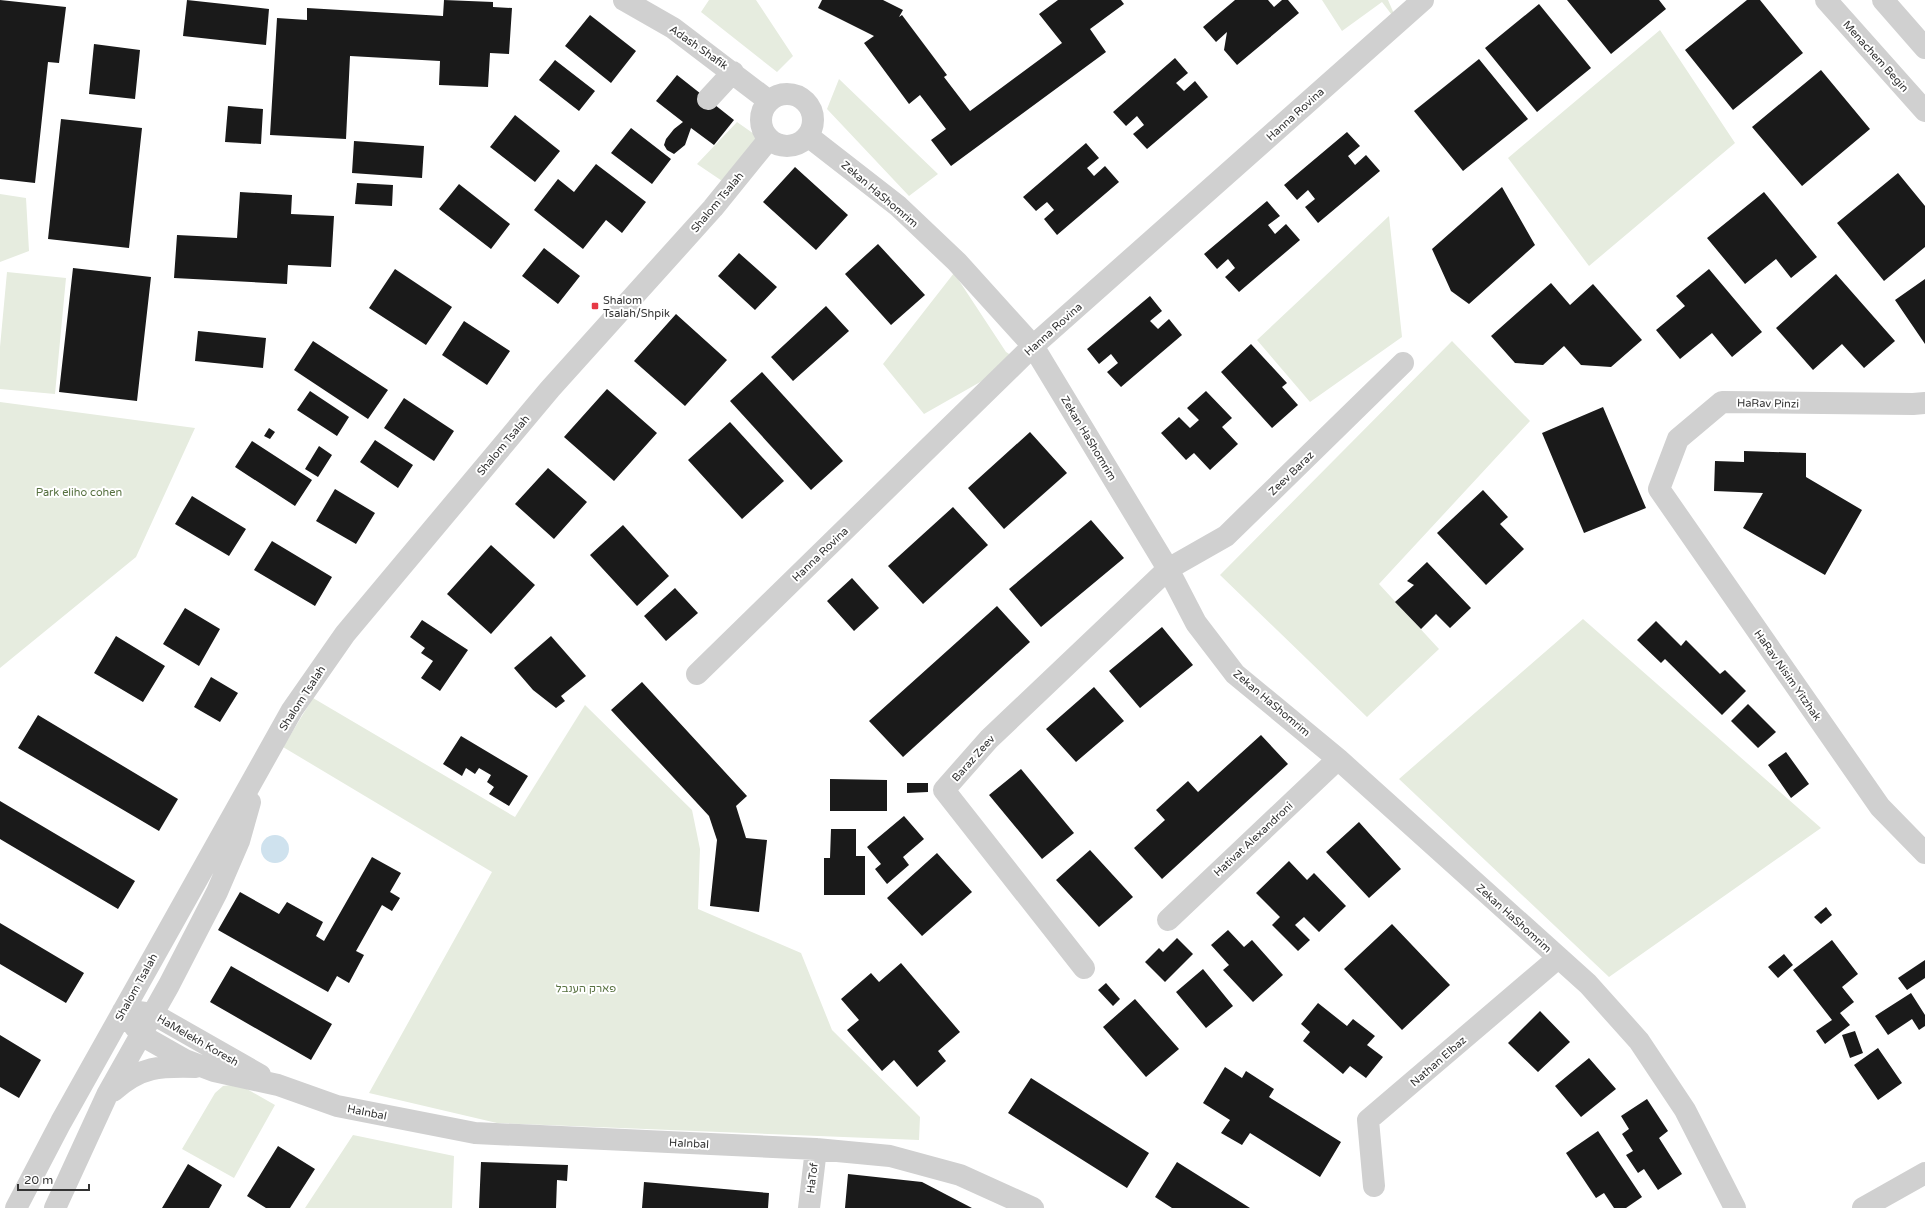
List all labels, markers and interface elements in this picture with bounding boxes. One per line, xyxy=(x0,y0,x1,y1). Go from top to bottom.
street label: Menachem Begin xyxy=(1840,18,1911,95)
street label: Adash Shafik xyxy=(667,22,730,72)
street label: Hanna Rovina xyxy=(1264,85,1327,144)
street label: Zekan HaShomrim xyxy=(839,158,921,230)
street label: Shalom Tsalah xyxy=(688,169,746,235)
place label: Shalom Tsalah/Shpik xyxy=(603,294,670,320)
street label: Hanna Rovina xyxy=(1022,300,1085,359)
marker: Shalom Tsalah/Shpik xyxy=(590,301,600,311)
street label: Zekan HaShomrim xyxy=(1058,394,1119,483)
street label: HaRav Pinzi xyxy=(1737,396,1799,411)
street label: Shalom Tsalah xyxy=(474,412,532,478)
street label: Zeev Baraz xyxy=(1266,448,1317,498)
park label: Park eliho cohen xyxy=(36,486,122,499)
street label: Hanna Rovina xyxy=(790,524,851,584)
street label: HaRav Nisim Yitzhak xyxy=(1751,627,1824,723)
street label: Shalom Tsalah xyxy=(277,663,328,733)
street label: Zekan HaShomrim xyxy=(1231,667,1313,739)
street label: Baraz Zeev xyxy=(949,732,998,784)
street label: Hativat Alexandroni xyxy=(1211,799,1296,879)
street label: Zekan HaShomrim xyxy=(1474,881,1554,955)
street label: Shalom Tsalah xyxy=(113,951,160,1023)
park label: פארק הענבל xyxy=(556,982,616,995)
street label: HaMelekh Koresh xyxy=(155,1012,241,1069)
street label: Nathan Elbaz xyxy=(1408,1033,1469,1089)
street label: HaInbal xyxy=(346,1102,388,1123)
street label: HaInbal xyxy=(669,1136,709,1151)
street label: HaTof xyxy=(804,1161,821,1194)
scale bar xyxy=(18,1166,89,1192)
text: 20 m xyxy=(24,1173,53,1187)

